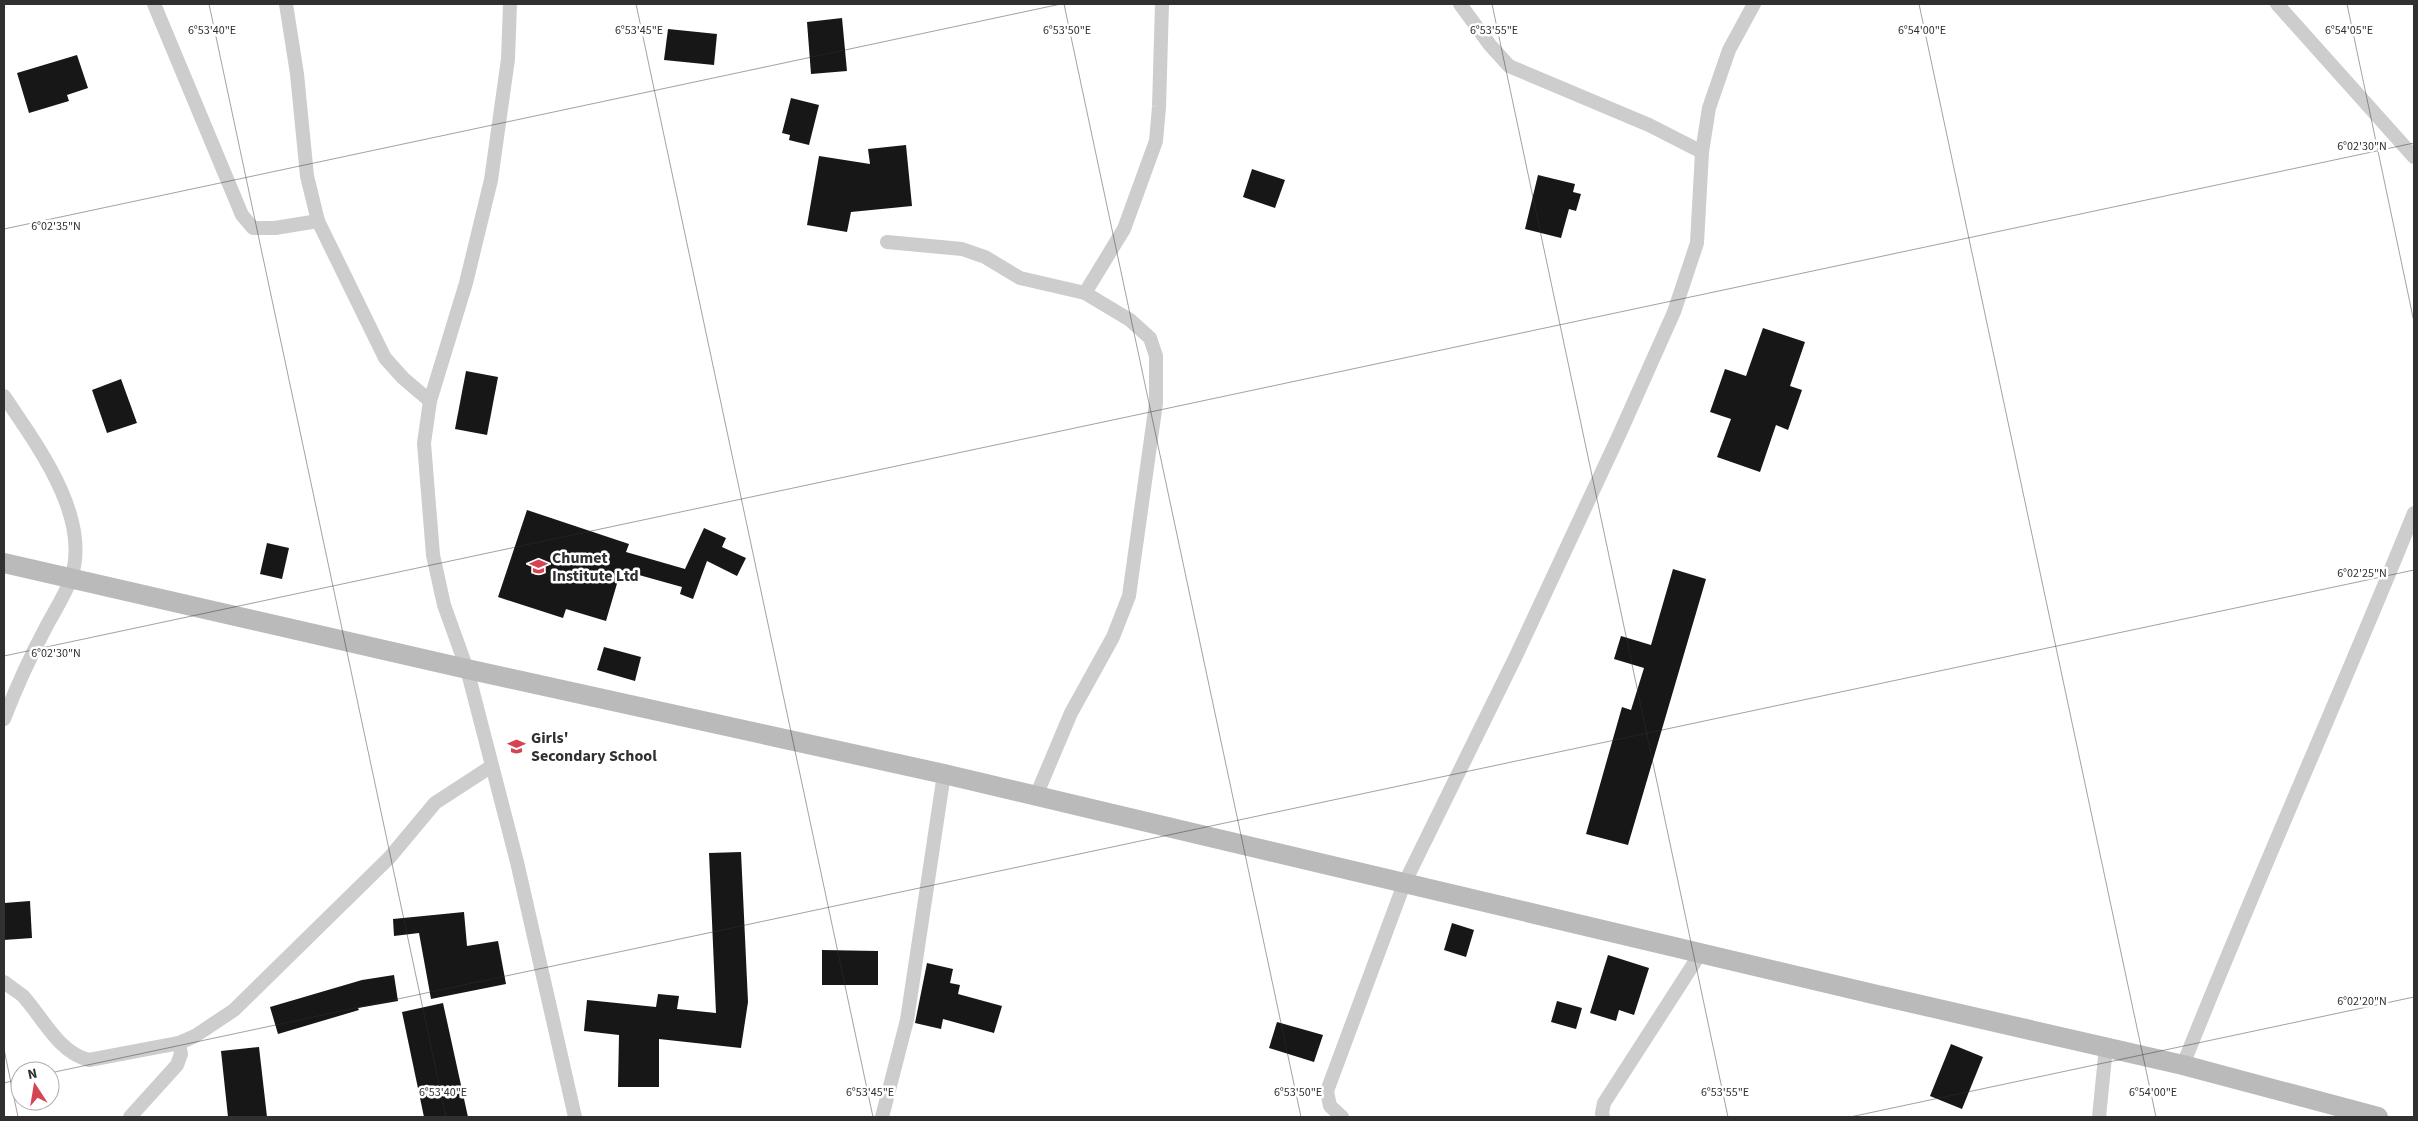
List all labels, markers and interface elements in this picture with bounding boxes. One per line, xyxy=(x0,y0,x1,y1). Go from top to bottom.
text: 6°53'40"E xyxy=(188,22,236,39)
text: 6°53'45"E xyxy=(615,22,663,39)
text: 6°53'50"E xyxy=(1043,22,1091,39)
text: 6°53'55"E xyxy=(1470,22,1518,39)
text: 6°54'00"E xyxy=(1898,22,1946,39)
text: 6°54'05"E xyxy=(2325,22,2373,39)
text: 6°02'30"N xyxy=(2337,138,2387,155)
text: 6°02'35"N xyxy=(31,218,81,235)
place label: Chumet Institute Ltd xyxy=(552,547,639,587)
school or university icon: Chumet Institute Ltd xyxy=(528,557,548,577)
text: 6°02'25"N xyxy=(2337,565,2387,582)
text: 6°02'30"N xyxy=(31,645,81,662)
place label: Girls' Secondary School xyxy=(531,727,657,767)
school or university icon: Girls' Secondary School xyxy=(507,737,527,757)
text: 6°02'20"N xyxy=(2337,993,2387,1010)
north arrow xyxy=(10,1061,60,1111)
text: N xyxy=(26,1064,39,1085)
text: 6°53'40"E xyxy=(419,1084,467,1101)
text: 6°53'45"E xyxy=(846,1084,894,1101)
text: 6°53'50"E xyxy=(1274,1084,1322,1101)
text: 6°53'55"E xyxy=(1701,1084,1749,1101)
text: 6°54'00"E xyxy=(2129,1084,2177,1101)

